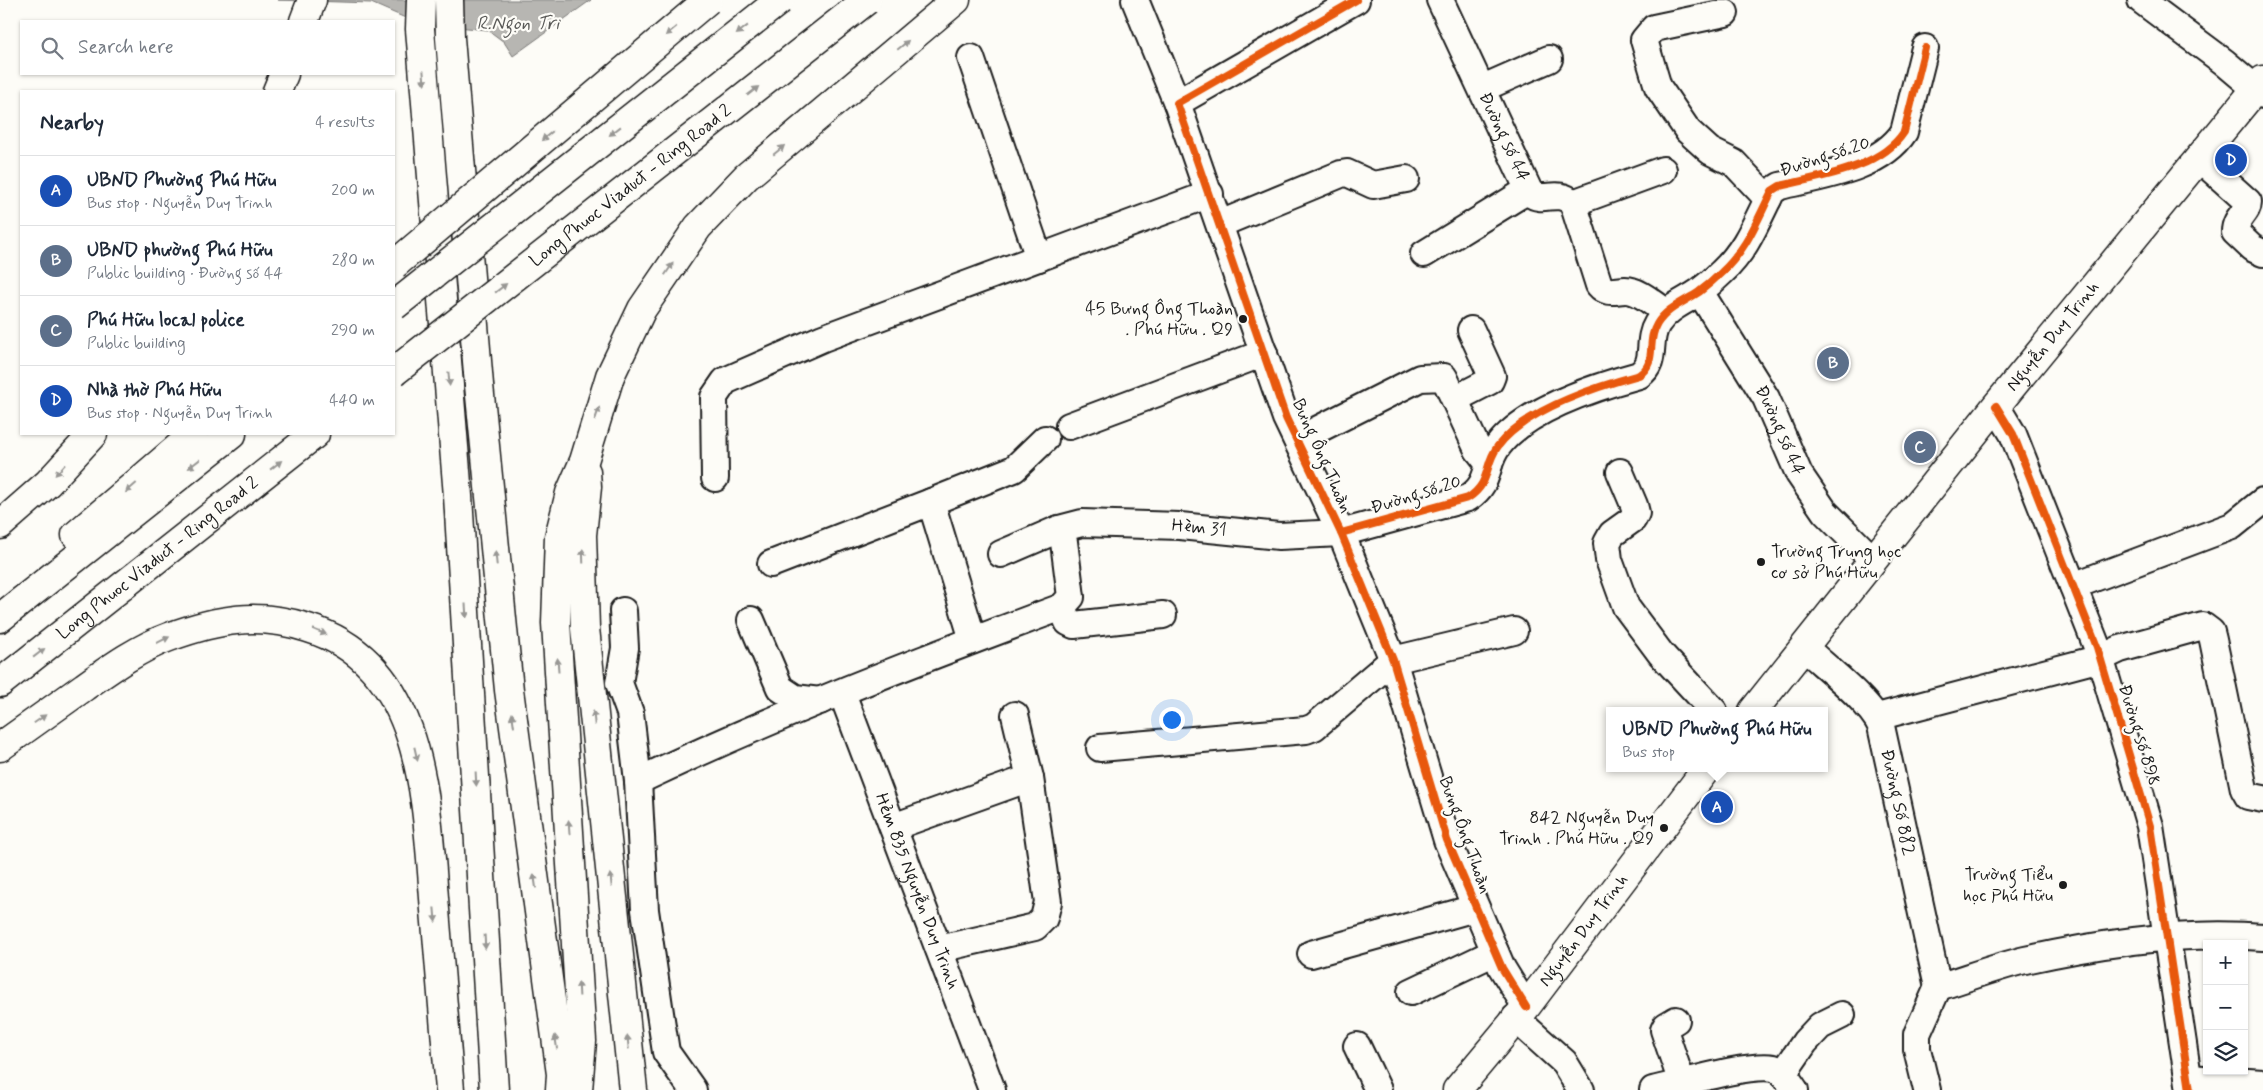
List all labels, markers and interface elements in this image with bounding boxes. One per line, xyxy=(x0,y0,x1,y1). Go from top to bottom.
water label: R.Ngọn Tri xyxy=(477,11,561,38)
search box xyxy=(20,20,395,75)
one-way arrow xyxy=(736,25,749,36)
one-way arrow xyxy=(664,26,677,37)
icon: search xyxy=(38,34,66,62)
text: Search here xyxy=(78,35,174,60)
one-way arrow xyxy=(896,40,909,51)
one-way arrow xyxy=(420,70,428,86)
one-way arrow xyxy=(746,85,759,96)
street label: Đường số 44 xyxy=(1473,88,1535,185)
street label: Long Phuoc Viaduct - Ring Road 2 xyxy=(525,99,737,273)
text: Nearby xyxy=(40,109,104,137)
text: 4 results xyxy=(315,112,375,133)
one-way arrow xyxy=(608,125,621,136)
one-way arrow xyxy=(540,131,553,142)
street label: Đường số 20 xyxy=(1777,131,1874,185)
pin: D xyxy=(2215,141,2247,179)
one-way arrow xyxy=(772,145,785,156)
text: UBND Phường Phú Hữu xyxy=(87,168,276,193)
text: A xyxy=(51,180,61,201)
text: 200 m xyxy=(331,180,375,201)
text: Bus stop · Nguyễn Duy Trinh xyxy=(87,193,273,214)
text: UBND phường Phú Hữu xyxy=(87,238,273,263)
text: B xyxy=(51,250,61,271)
text: 280 m xyxy=(332,250,375,271)
one-way arrow xyxy=(664,262,674,276)
text: Public building · Đường số 44 xyxy=(87,263,283,284)
street label: Nguyễn Duy Trinh xyxy=(2001,276,2105,396)
one-way arrow xyxy=(494,283,507,294)
place label: 45 Bưng Ông Thoàn . Phú Hữu . Q9 xyxy=(1085,297,1233,342)
text: Phú Hữu local police xyxy=(87,308,245,333)
marker: 45 Bưng Ông Thoàn . Phú Hữu . Q9 xyxy=(1237,313,1249,325)
text: C xyxy=(50,320,62,341)
text: 290 m xyxy=(331,320,375,341)
text: Public building xyxy=(87,333,186,354)
pin: B xyxy=(1817,344,1849,382)
one-way arrow xyxy=(445,371,453,387)
text: Nhà thờ Phú Hữu xyxy=(87,378,221,403)
street label: Đường số 44 xyxy=(1749,381,1810,479)
text: D xyxy=(50,390,62,411)
text: 440 m xyxy=(329,390,375,411)
street label: Bưng Ông Thoàn xyxy=(1284,395,1358,518)
text: Bus stop · Nguyễn Duy Trinh xyxy=(87,403,273,424)
one-way arrow xyxy=(594,406,601,421)
pin: C xyxy=(1904,428,1936,466)
one-way arrow xyxy=(187,459,201,469)
one-way arrow xyxy=(269,460,283,470)
one-way arrow xyxy=(54,463,66,475)
street label: Đường số 20 xyxy=(1368,470,1465,522)
street label: Long Phuoc Viaduct - Ring Road 2 xyxy=(52,471,264,645)
one-way arrow xyxy=(125,482,137,494)
street label: Hèm 31 xyxy=(1171,514,1228,543)
place label: Trường Trung học cơ sở Phú Hữu xyxy=(1771,540,1901,585)
one-way arrow xyxy=(578,548,586,564)
one-way arrow xyxy=(492,550,500,566)
marker: Trường Trung học cơ sở Phú Hữu xyxy=(1755,556,1767,568)
one-way arrow xyxy=(462,603,470,619)
one-way arrow xyxy=(313,629,327,637)
one-way arrow xyxy=(155,636,170,644)
one-way arrow xyxy=(32,647,45,658)
one-way arrow xyxy=(554,656,562,672)
street label: Đường số 898 xyxy=(2110,681,2166,789)
your location xyxy=(1159,707,1185,733)
popup xyxy=(1606,707,1828,772)
one-way arrow xyxy=(590,710,598,726)
one-way arrow xyxy=(508,711,516,727)
one-way arrow xyxy=(33,714,47,724)
text: UBND Phường Phú Hữu xyxy=(1622,717,1812,742)
text: Bus stop xyxy=(1622,742,1675,763)
one-way arrow xyxy=(412,747,420,762)
street label: Đường Số 882 xyxy=(1874,747,1921,858)
one-way arrow xyxy=(473,772,481,788)
street label: Bưng Ông Thoàn xyxy=(1431,773,1497,897)
pin: A xyxy=(1701,788,1733,826)
street label: Hẻm 835 Nguyễn Duy Trinh xyxy=(869,790,965,993)
place label: 842 Nguyễn Duy Trinh . Phú Hữu . Q9 xyxy=(1499,806,1654,851)
one-way arrow xyxy=(564,819,572,835)
marker: 842 Nguyễn Duy Trinh . Phú Hữu . Q9 xyxy=(1658,822,1670,834)
place label: Trường Tiểu học Phú Hữu xyxy=(1963,863,2053,908)
street label: Nguyễn Duy Trinh xyxy=(1533,869,1635,992)
one-way arrow xyxy=(530,872,538,888)
one-way arrow xyxy=(607,872,615,888)
marker: Trường Tiểu học Phú Hữu xyxy=(2057,879,2069,891)
one-way arrow xyxy=(431,908,439,924)
one-way arrow xyxy=(482,934,490,950)
map controls xyxy=(2203,940,2248,1075)
button: + xyxy=(2203,940,2248,985)
one-way arrow xyxy=(574,981,582,997)
button: − xyxy=(2203,985,2248,1030)
button: layers xyxy=(2203,1030,2248,1075)
one-way arrow xyxy=(552,1033,560,1049)
one-way arrow xyxy=(624,1033,632,1049)

